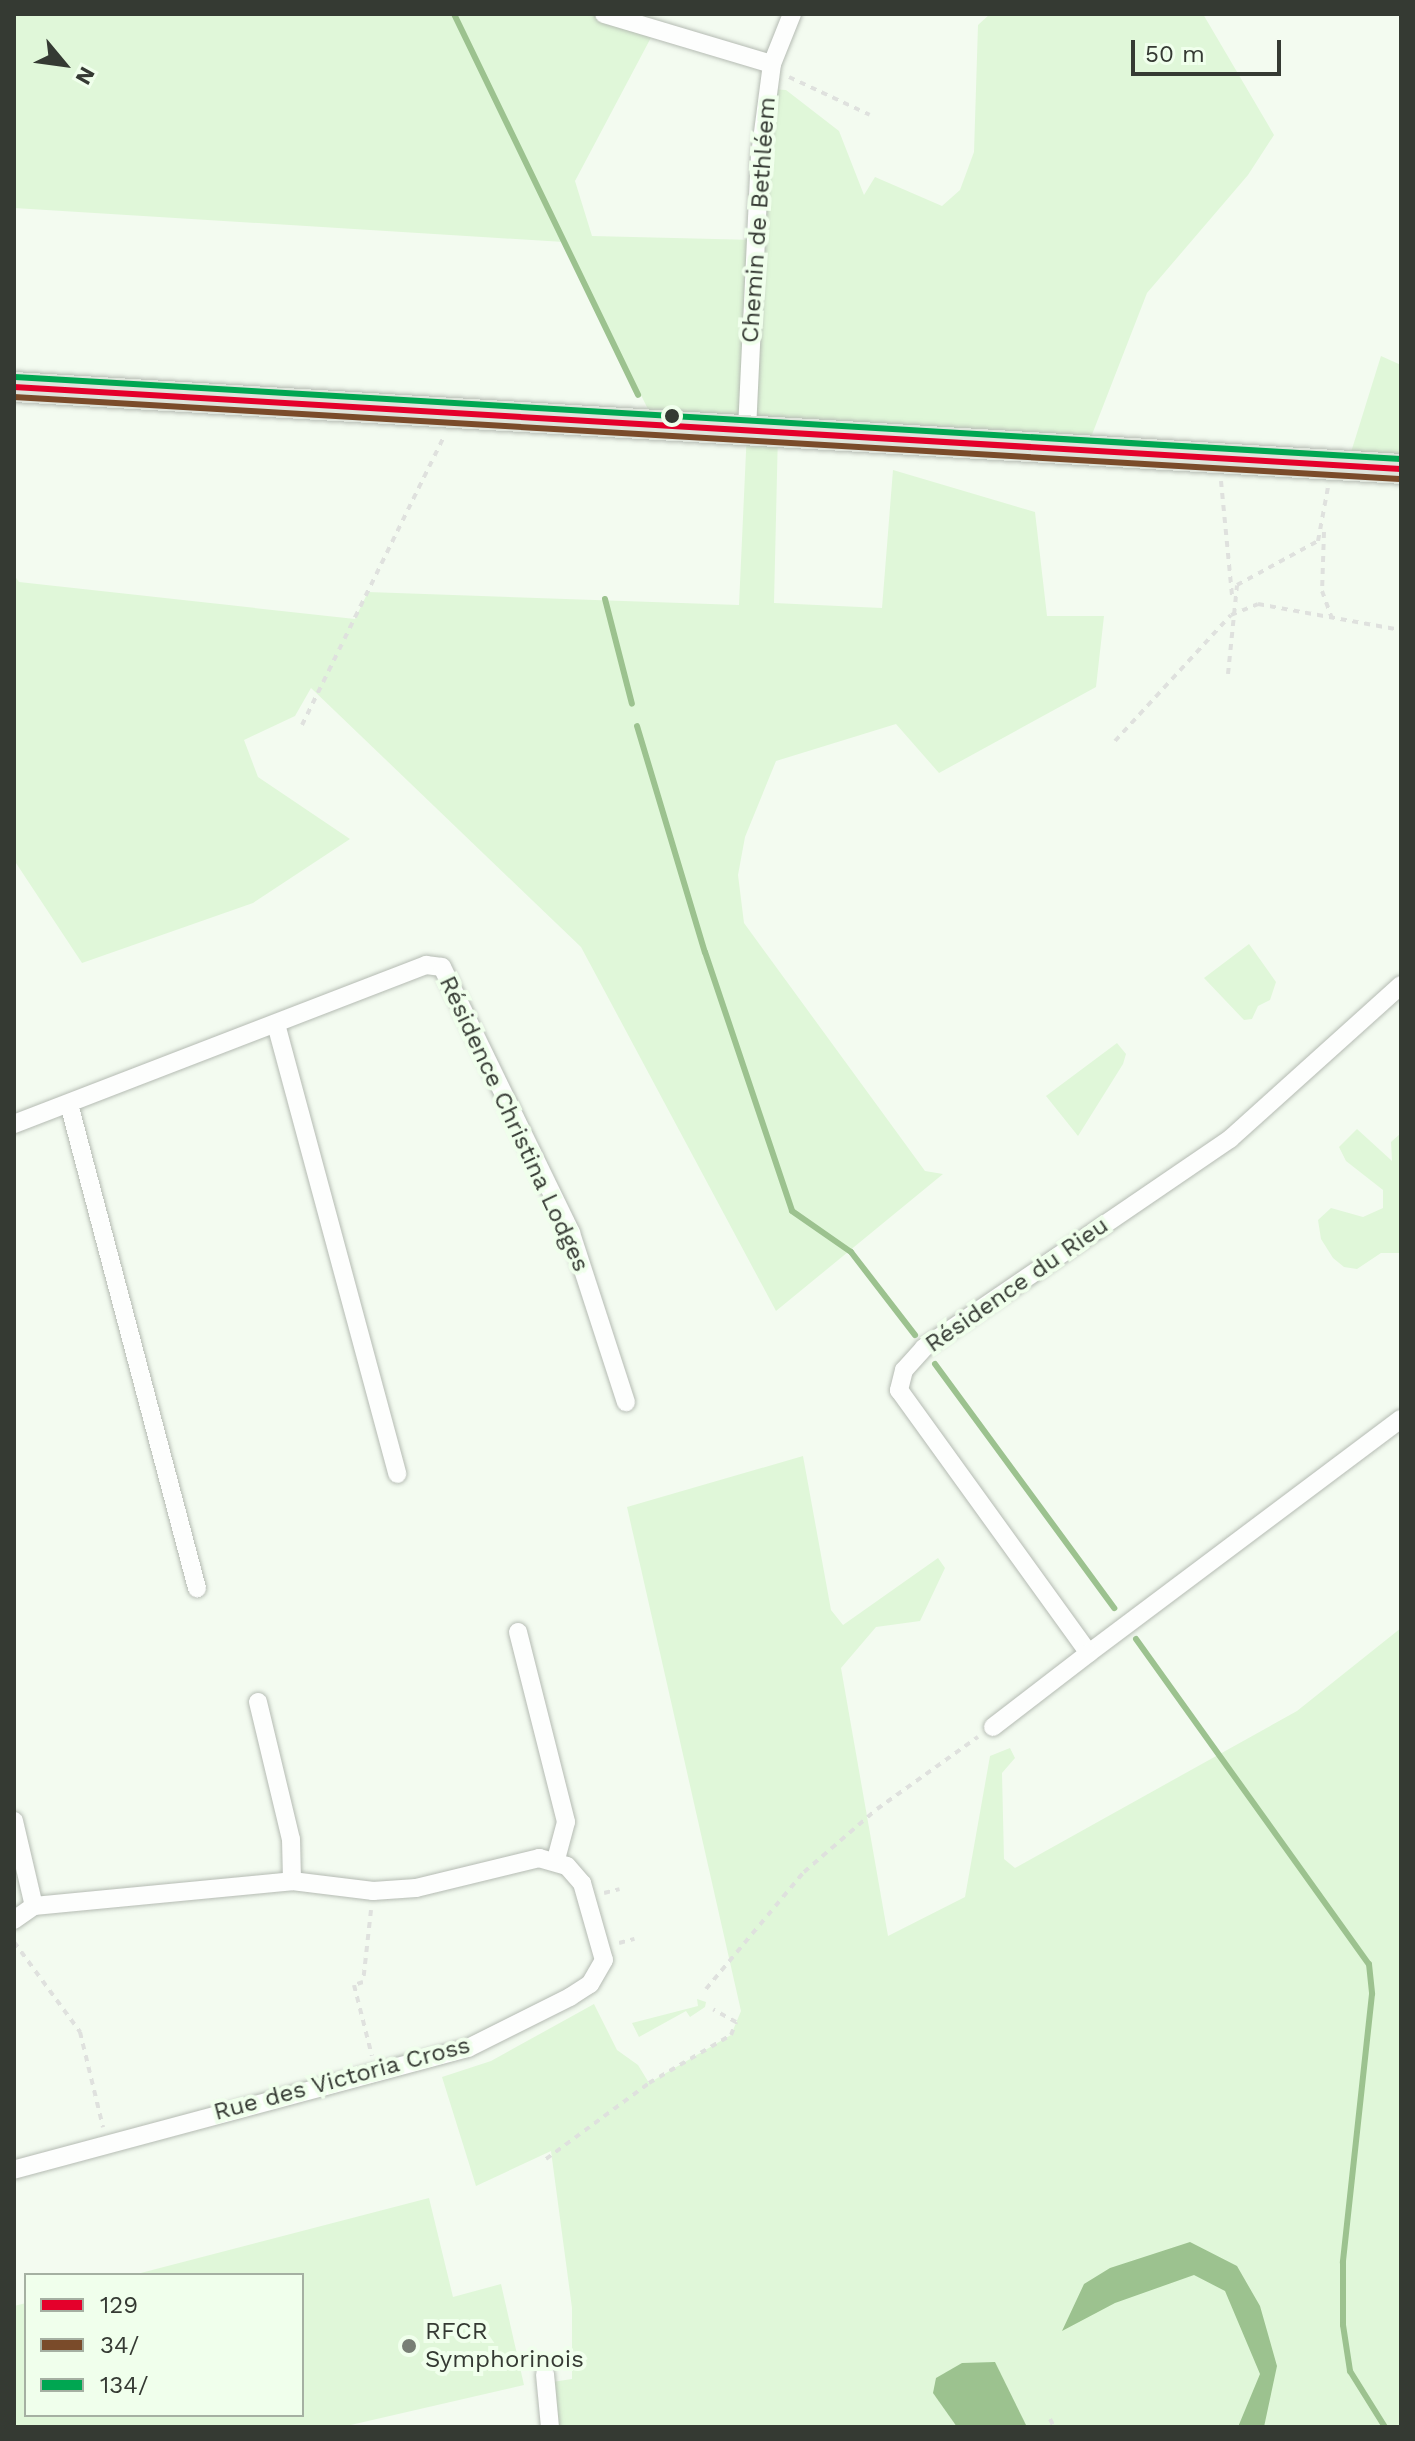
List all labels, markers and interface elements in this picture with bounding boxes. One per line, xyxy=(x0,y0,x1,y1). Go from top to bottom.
north arrow xyxy=(24,24,104,104)
scale bar xyxy=(1135,24,1285,74)
text: 50 m xyxy=(1145,40,1205,68)
text: N xyxy=(71,63,100,89)
street label: Chemin de Bethléem xyxy=(736,96,782,344)
unlabelled marker xyxy=(664,408,680,424)
street label: Résidence Christina Lodges xyxy=(433,971,595,1277)
street label: Résidence du Rieu xyxy=(920,1211,1114,1359)
street label: Rue des Victoria Cross xyxy=(210,2031,474,2127)
legend xyxy=(24,2273,304,2417)
text: 129 xyxy=(100,2291,138,2319)
place label: RFCR Symphorinois xyxy=(425,2318,584,2374)
text: 34/ xyxy=(100,2331,139,2359)
marker: RFCR Symphorinois xyxy=(400,2337,418,2355)
text: 134/ xyxy=(100,2371,149,2399)

